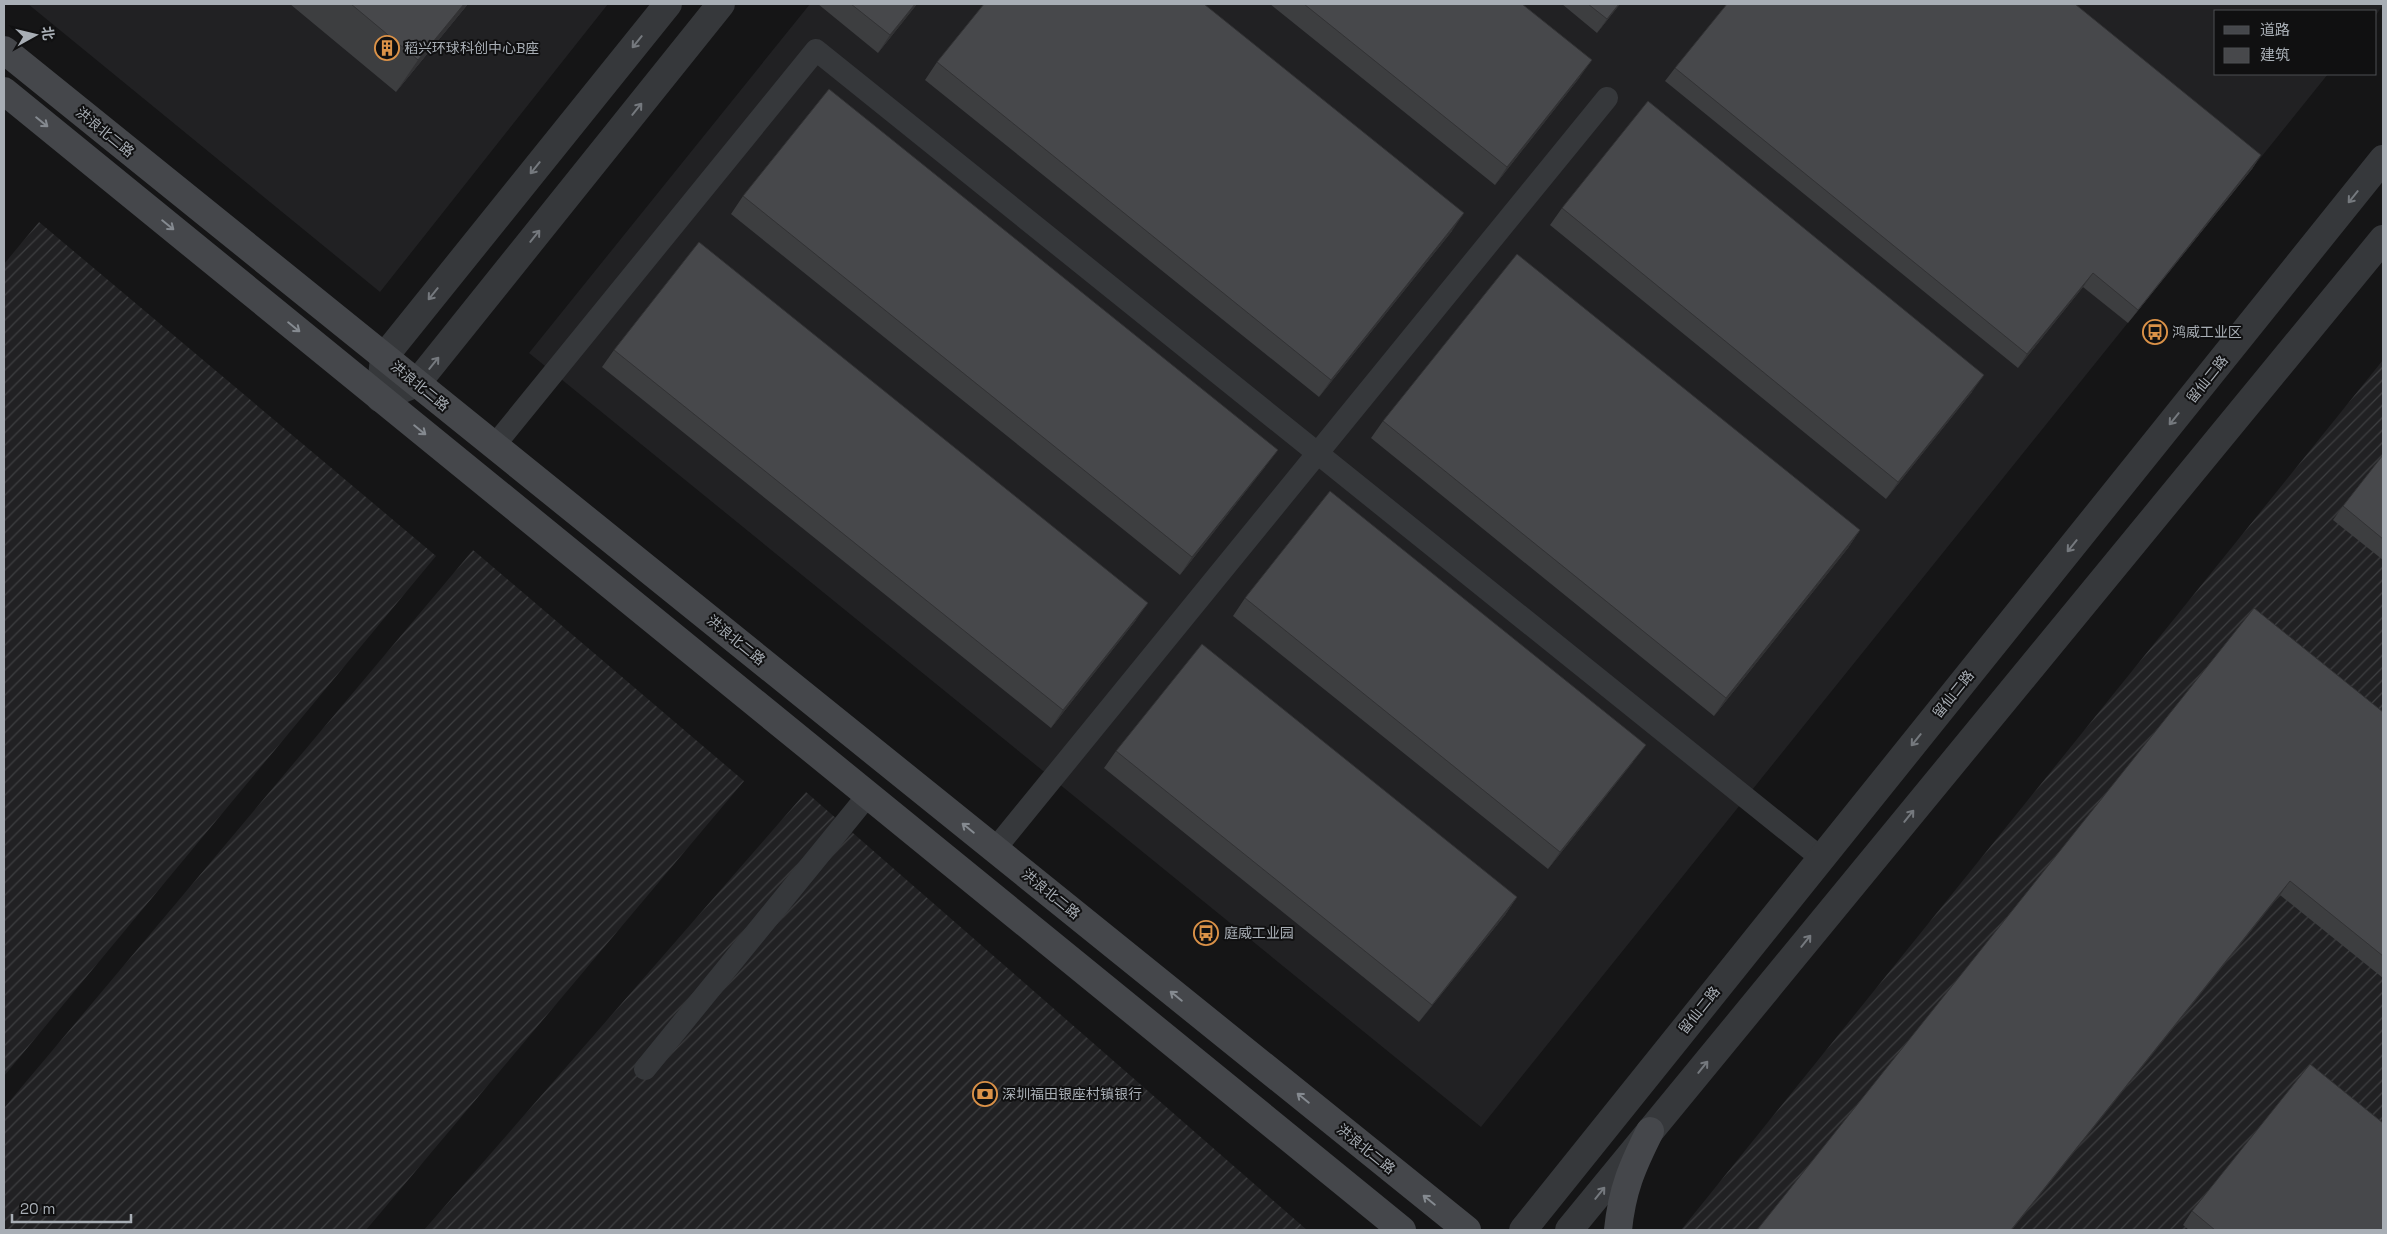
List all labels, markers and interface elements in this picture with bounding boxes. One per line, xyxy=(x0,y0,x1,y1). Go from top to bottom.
north arrow xyxy=(10,10,60,60)
legend xyxy=(2214,10,2377,75)
text: 道路 xyxy=(2260,20,2290,39)
text: 北 xyxy=(38,25,58,41)
building icon: 稻兴环球科创中心B座 xyxy=(374,35,400,61)
one-way arrow xyxy=(632,35,643,48)
place label: 稻兴环球科创中心B座 xyxy=(404,39,539,57)
text: 建筑 xyxy=(2260,45,2290,64)
street label: 洪浪北二路 xyxy=(72,103,138,161)
one-way arrow xyxy=(631,103,642,116)
one-way arrow xyxy=(35,116,48,127)
one-way arrow xyxy=(530,161,541,174)
one-way arrow xyxy=(2347,190,2358,203)
one-way arrow xyxy=(161,219,174,230)
one-way arrow xyxy=(530,230,541,243)
one-way arrow xyxy=(428,288,439,301)
bus stop icon: 鸿威工业区 xyxy=(2142,319,2168,345)
one-way arrow xyxy=(287,322,300,333)
place label: 鸿威工业区 xyxy=(2172,323,2242,341)
street label: 留仙二路 xyxy=(2182,352,2232,406)
one-way arrow xyxy=(428,356,439,369)
street label: 洪浪北二路 xyxy=(387,357,453,415)
one-way arrow xyxy=(2169,412,2180,425)
one-way arrow xyxy=(413,424,426,435)
one-way arrow xyxy=(2067,539,2078,552)
street label: 洪浪北二路 xyxy=(703,611,769,669)
street label: 留仙二路 xyxy=(1928,667,1978,721)
one-way arrow xyxy=(1910,734,1921,747)
one-way arrow xyxy=(1904,810,1915,823)
one-way arrow xyxy=(962,822,975,833)
street label: 洪浪北二路 xyxy=(1018,865,1084,923)
bus stop icon: 庭威工业园 xyxy=(1193,920,1219,946)
place label: 庭威工业园 xyxy=(1224,924,1294,942)
one-way arrow xyxy=(1801,935,1812,948)
street label: 留仙二路 xyxy=(1674,983,1724,1037)
one-way arrow xyxy=(1170,990,1183,1001)
one-way arrow xyxy=(1697,1061,1708,1074)
bank icon: 深圳福田银座村镇银行 xyxy=(972,1081,998,1107)
place label: 深圳福田银座村镇银行 xyxy=(1002,1085,1142,1103)
one-way arrow xyxy=(1297,1092,1310,1103)
street label: 洪浪北二路 xyxy=(1333,1120,1399,1178)
one-way arrow xyxy=(1594,1186,1605,1199)
scale bar xyxy=(12,1192,131,1224)
one-way arrow xyxy=(1423,1194,1436,1205)
text: 20 m xyxy=(20,1199,55,1218)

